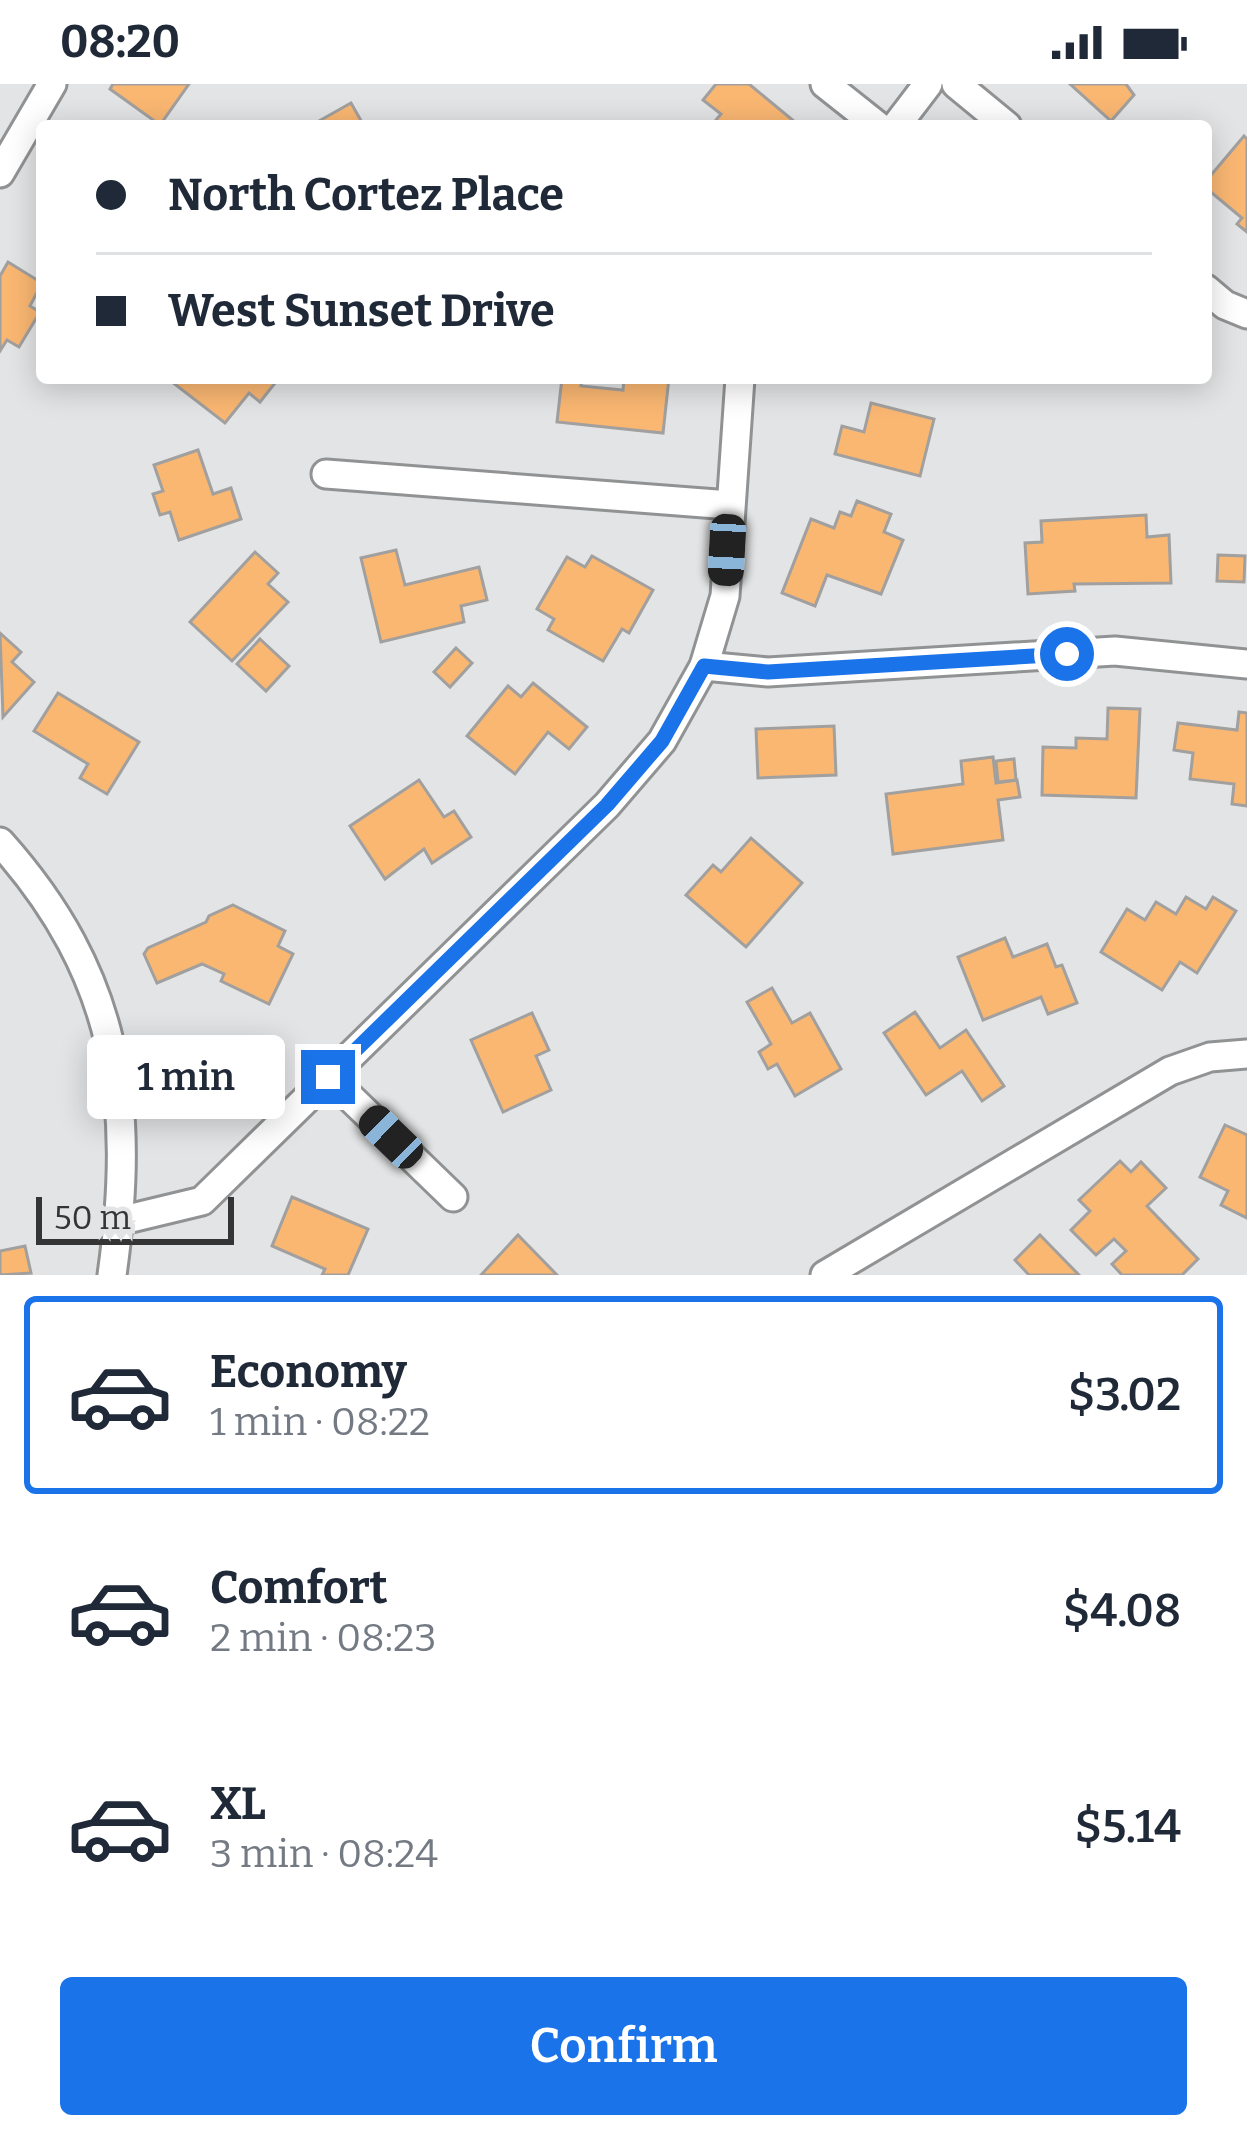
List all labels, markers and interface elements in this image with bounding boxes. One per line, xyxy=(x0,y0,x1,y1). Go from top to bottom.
text: 08:20 xyxy=(60,15,180,69)
text: North Cortez Place xyxy=(168,168,564,222)
text: West Sunset Drive xyxy=(168,284,555,338)
car xyxy=(707,513,747,587)
route start xyxy=(1040,627,1094,681)
callout: 1 min xyxy=(88,1035,286,1119)
route end xyxy=(301,1050,355,1104)
text: 1 min xyxy=(137,1054,235,1100)
car xyxy=(353,1099,429,1175)
scale bar xyxy=(36,1191,234,1244)
text: 50 m xyxy=(54,1198,131,1238)
icon: car xyxy=(66,1341,174,1449)
text: Economy xyxy=(210,1345,407,1399)
text: $3.02 xyxy=(1068,1368,1181,1422)
text: 1 min · 08:22 xyxy=(210,1399,430,1445)
icon: car xyxy=(66,1557,174,1665)
text: Comfort xyxy=(210,1561,388,1615)
text: $4.08 xyxy=(1063,1584,1181,1638)
text: 2 min · 08:23 xyxy=(210,1615,436,1661)
icon: car xyxy=(66,1773,174,1881)
text: XL xyxy=(210,1777,266,1831)
text: $5.14 xyxy=(1075,1800,1181,1854)
text: 3 min · 08:24 xyxy=(210,1831,438,1877)
button: Confirm xyxy=(60,1977,1187,2115)

